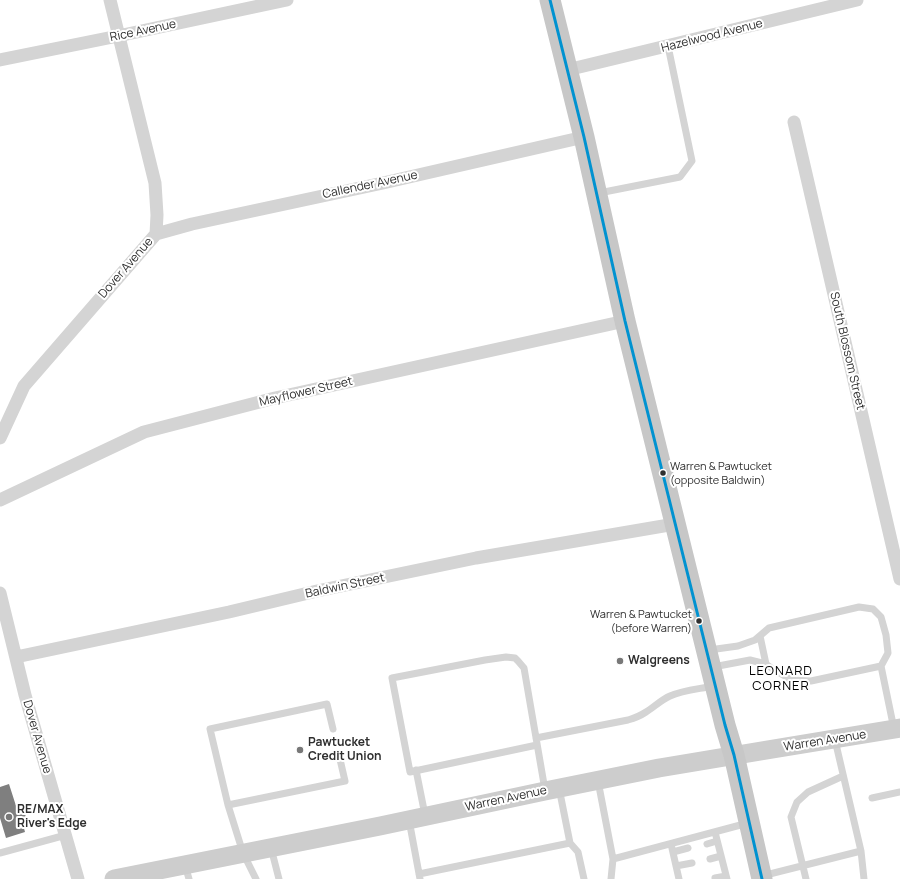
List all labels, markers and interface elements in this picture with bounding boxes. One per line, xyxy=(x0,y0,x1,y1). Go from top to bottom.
street label: Hazelwood Avenue xyxy=(660,16,764,56)
street label: Rice Avenue xyxy=(109,17,177,45)
street label: Callender Avenue xyxy=(321,168,419,202)
street label: Dover Avenue xyxy=(96,235,156,301)
street label: South Blossom Street xyxy=(826,291,868,411)
street label: Mayflower Street xyxy=(258,374,354,410)
place label: Warren & Pawtucket (opposite Baldwin) xyxy=(670,460,772,486)
marker: Warren & Pawtucket (opposite Baldwin) xyxy=(658,468,668,478)
street label: Baldwin Street xyxy=(304,571,386,601)
place label: Warren & Pawtucket (before Warren) xyxy=(590,608,692,634)
marker: Warren & Pawtucket (before Warren) xyxy=(694,616,704,626)
place label: Walgreens xyxy=(628,654,690,668)
marker: Walgreens xyxy=(615,656,625,666)
district label: LEONARD CORNER xyxy=(749,663,813,694)
street label: Dover Avenue xyxy=(20,699,54,775)
street label: Warren Avenue xyxy=(783,727,867,755)
place label: Pawtucket Credit Union xyxy=(308,736,382,764)
marker: Pawtucket Credit Union xyxy=(295,745,305,755)
street label: Warren Avenue xyxy=(464,783,548,815)
place label: RE/MAX River's Edge xyxy=(17,803,87,831)
marker: RE/MAX River's Edge xyxy=(4,812,14,822)

